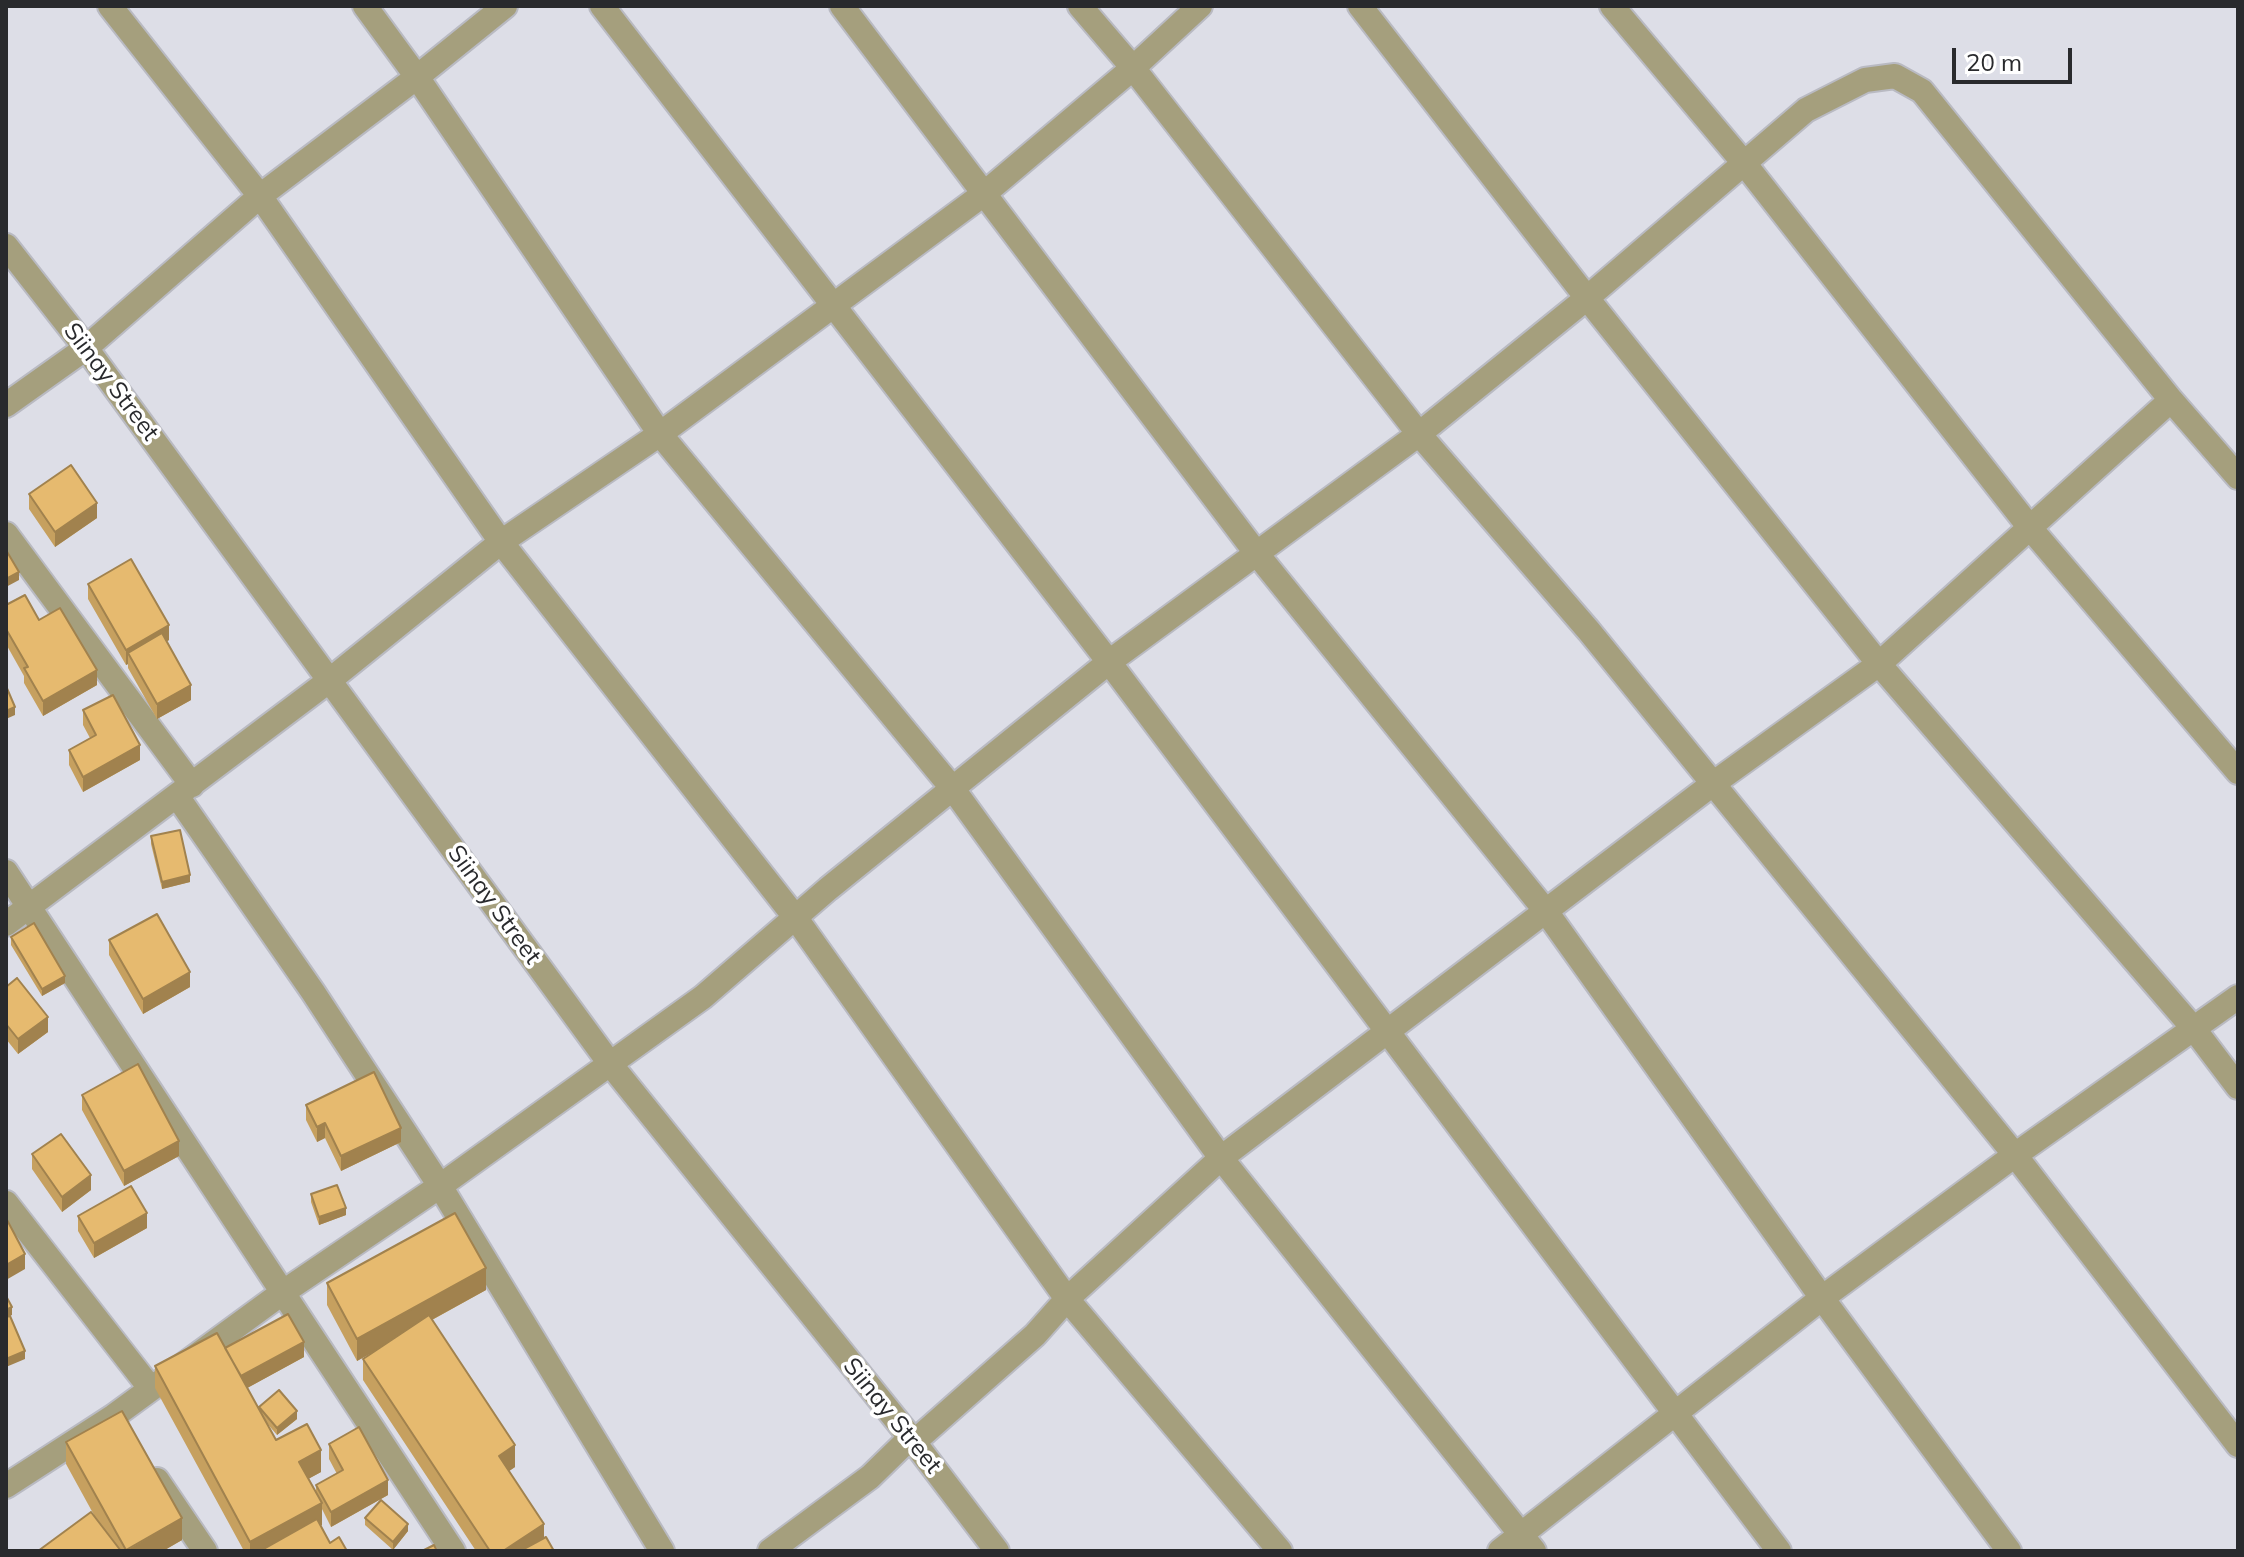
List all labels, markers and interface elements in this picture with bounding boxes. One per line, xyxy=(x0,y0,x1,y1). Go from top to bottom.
scale bar xyxy=(1956,32,2076,82)
text: 20 m xyxy=(1966,47,2022,77)
street label: Siinay Street xyxy=(57,317,165,447)
street label: Siinay Street xyxy=(441,840,547,970)
street label: Siinay Street xyxy=(837,1353,947,1479)

